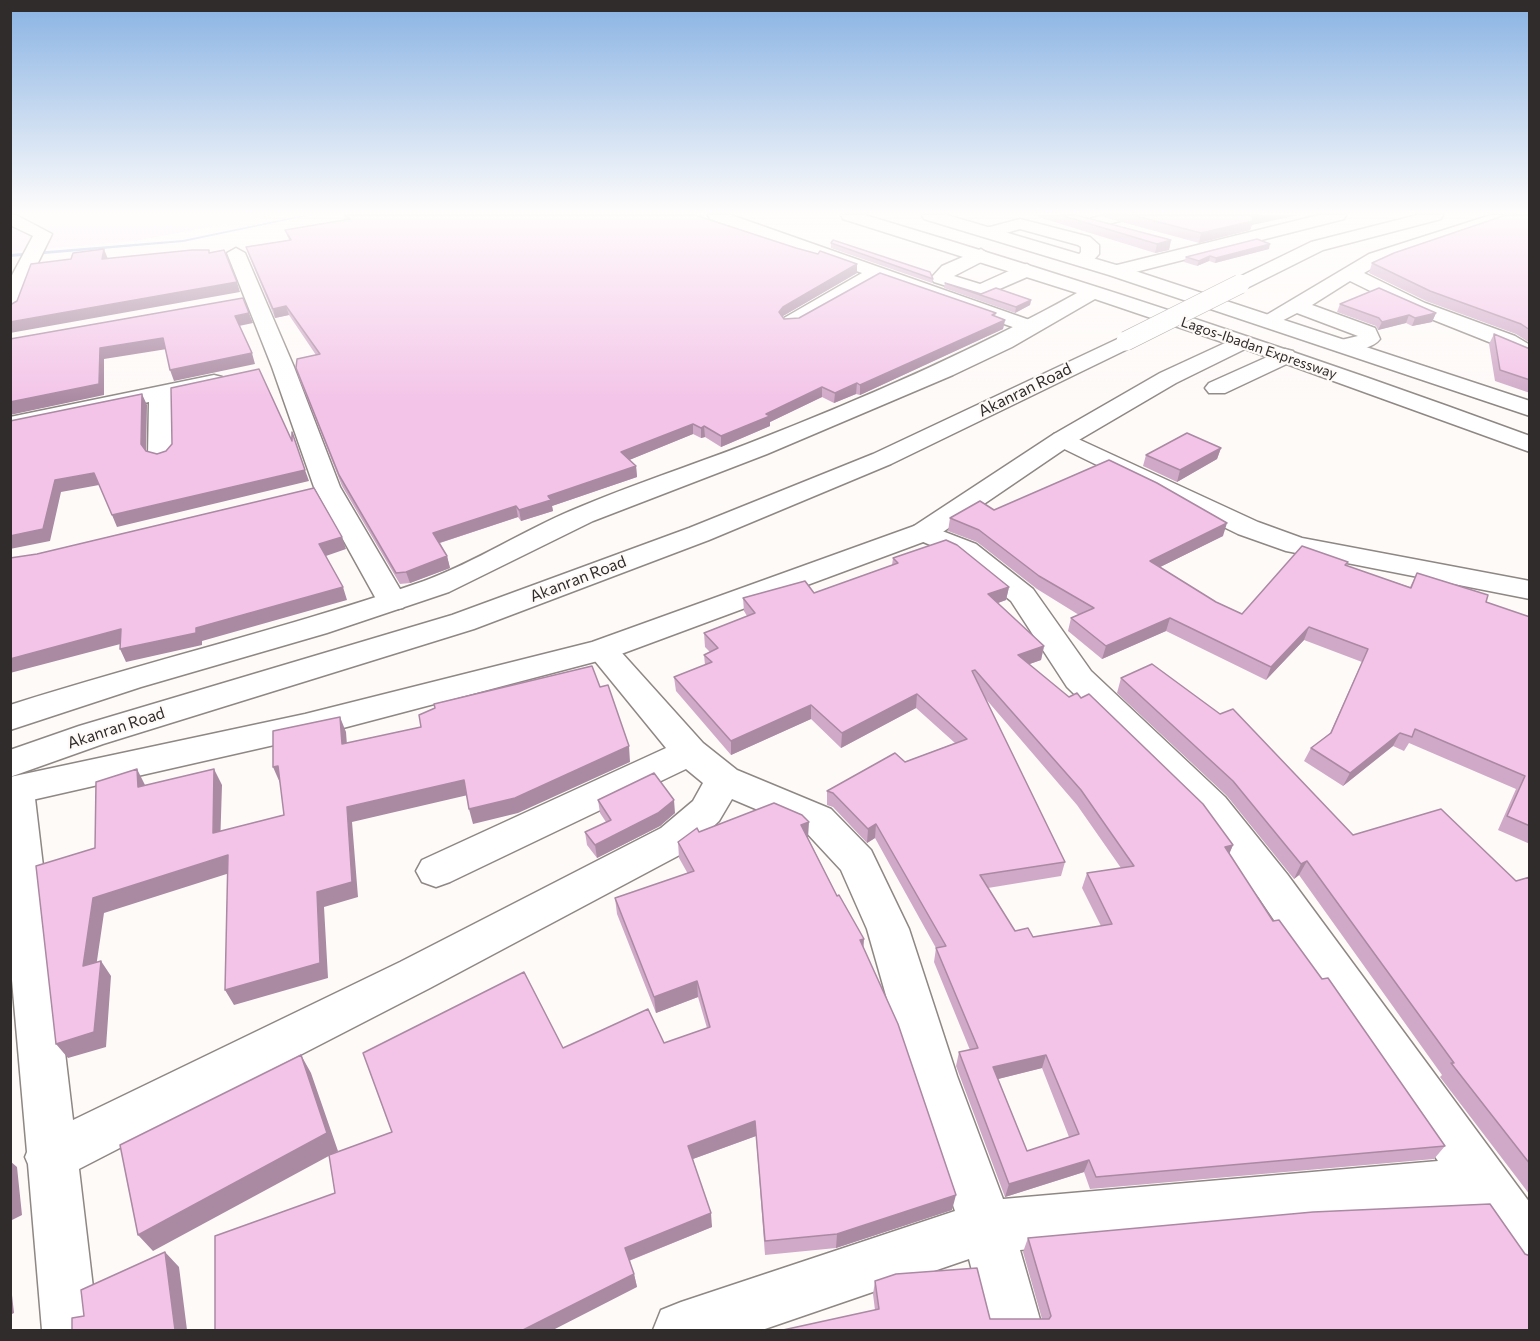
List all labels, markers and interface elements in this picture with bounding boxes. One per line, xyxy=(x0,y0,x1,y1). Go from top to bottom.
street label: Lagos-Ibadan Expressway xyxy=(1179,313,1339,383)
street label: Akanran Road xyxy=(975,359,1075,421)
street label: Akanran Road xyxy=(527,552,629,606)
street label: Akanran Road xyxy=(65,703,167,753)

